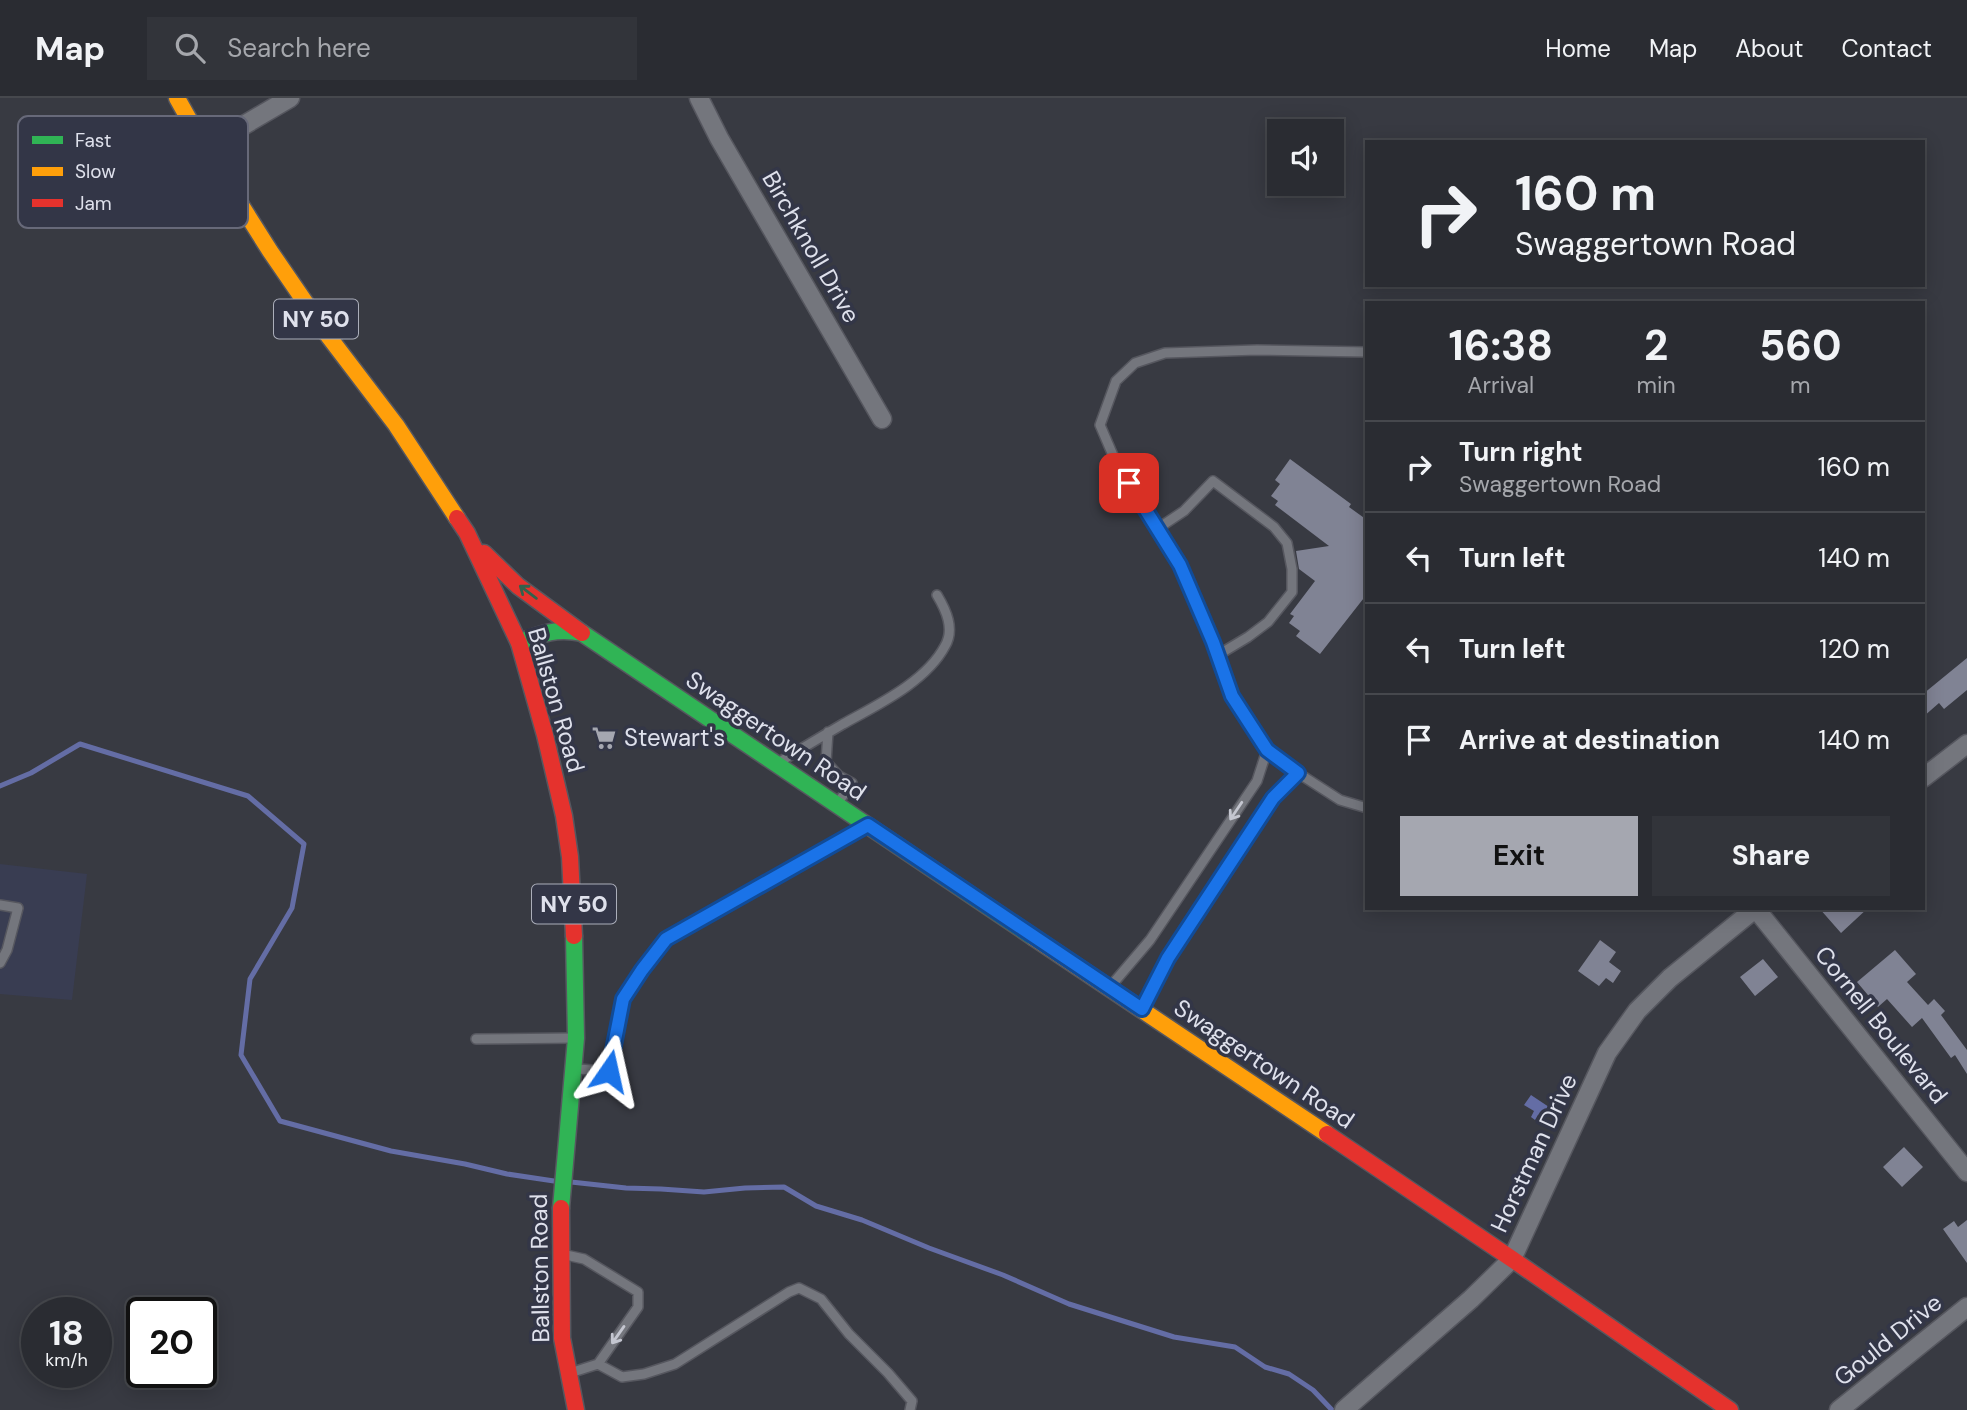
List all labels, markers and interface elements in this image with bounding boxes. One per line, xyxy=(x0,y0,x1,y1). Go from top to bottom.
search box xyxy=(147,17,637,80)
text: Map xyxy=(35,27,105,70)
icon: search xyxy=(171,29,209,67)
text: Search here xyxy=(227,31,371,65)
text: Home xyxy=(1545,33,1611,64)
text: Map xyxy=(1649,33,1697,64)
text: About xyxy=(1735,33,1804,64)
text: Contact xyxy=(1842,33,1932,64)
legend xyxy=(18,116,248,228)
map controls xyxy=(1267,119,1344,196)
button: sound xyxy=(1267,119,1344,196)
text: Fast xyxy=(75,128,111,153)
text: Slow xyxy=(75,159,116,184)
text: 160 m xyxy=(1515,161,1656,225)
street label: Birchknoll Drive xyxy=(755,165,867,328)
icon: right xyxy=(1400,168,1491,259)
text: Jam xyxy=(75,191,112,216)
text: Swaggertown Road xyxy=(1515,223,1796,265)
road number: NY 50 xyxy=(274,300,358,339)
text: 16:38 xyxy=(1448,318,1553,373)
text: 2 xyxy=(1644,318,1668,373)
text: 560 xyxy=(1759,318,1842,373)
text: Arrival xyxy=(1467,370,1534,400)
text: min xyxy=(1636,370,1676,400)
text: m xyxy=(1790,370,1811,400)
text: Turn right xyxy=(1459,435,1583,469)
icon: right xyxy=(1400,448,1438,486)
text: 160 m xyxy=(1818,450,1890,484)
pin xyxy=(1099,453,1159,513)
icon: arrive xyxy=(1110,464,1148,502)
text: Swaggertown Road xyxy=(1459,469,1661,499)
icon: left xyxy=(1400,539,1438,577)
text: Turn left xyxy=(1459,541,1566,575)
text: 140 m xyxy=(1818,541,1890,575)
one-way arrow xyxy=(519,585,538,599)
street label: Ballston Road xyxy=(521,624,592,776)
icon: left xyxy=(1400,630,1438,668)
text: Turn left xyxy=(1459,632,1566,666)
text: 120 m xyxy=(1819,632,1890,666)
street label: Swaggertown Road xyxy=(680,664,872,807)
icon: arrive xyxy=(1400,721,1438,759)
place label: Stewart's xyxy=(624,722,725,753)
text: Arrive at destination xyxy=(1459,723,1720,757)
text: 140 m xyxy=(1818,723,1890,757)
supermarket icon: Stewart's xyxy=(590,724,618,752)
one-way arrow xyxy=(1229,801,1244,820)
button: Exit xyxy=(1400,816,1638,896)
button: Share xyxy=(1652,816,1890,896)
road number: NY 50 xyxy=(532,884,616,924)
street label: Cornell Boulevard xyxy=(1808,939,1955,1110)
street label: Swaggertown Road xyxy=(1168,992,1360,1135)
position arrow xyxy=(572,1034,646,1108)
street label: Horstman Drive xyxy=(1483,1068,1584,1237)
street label: Ballston Road xyxy=(523,1193,556,1343)
street label: Gould Drive xyxy=(1827,1287,1948,1392)
speed limit sign: 20 xyxy=(126,1297,217,1388)
text: 18 xyxy=(49,1310,84,1356)
one-way arrow xyxy=(611,1325,625,1344)
text: km/h xyxy=(45,1348,88,1372)

